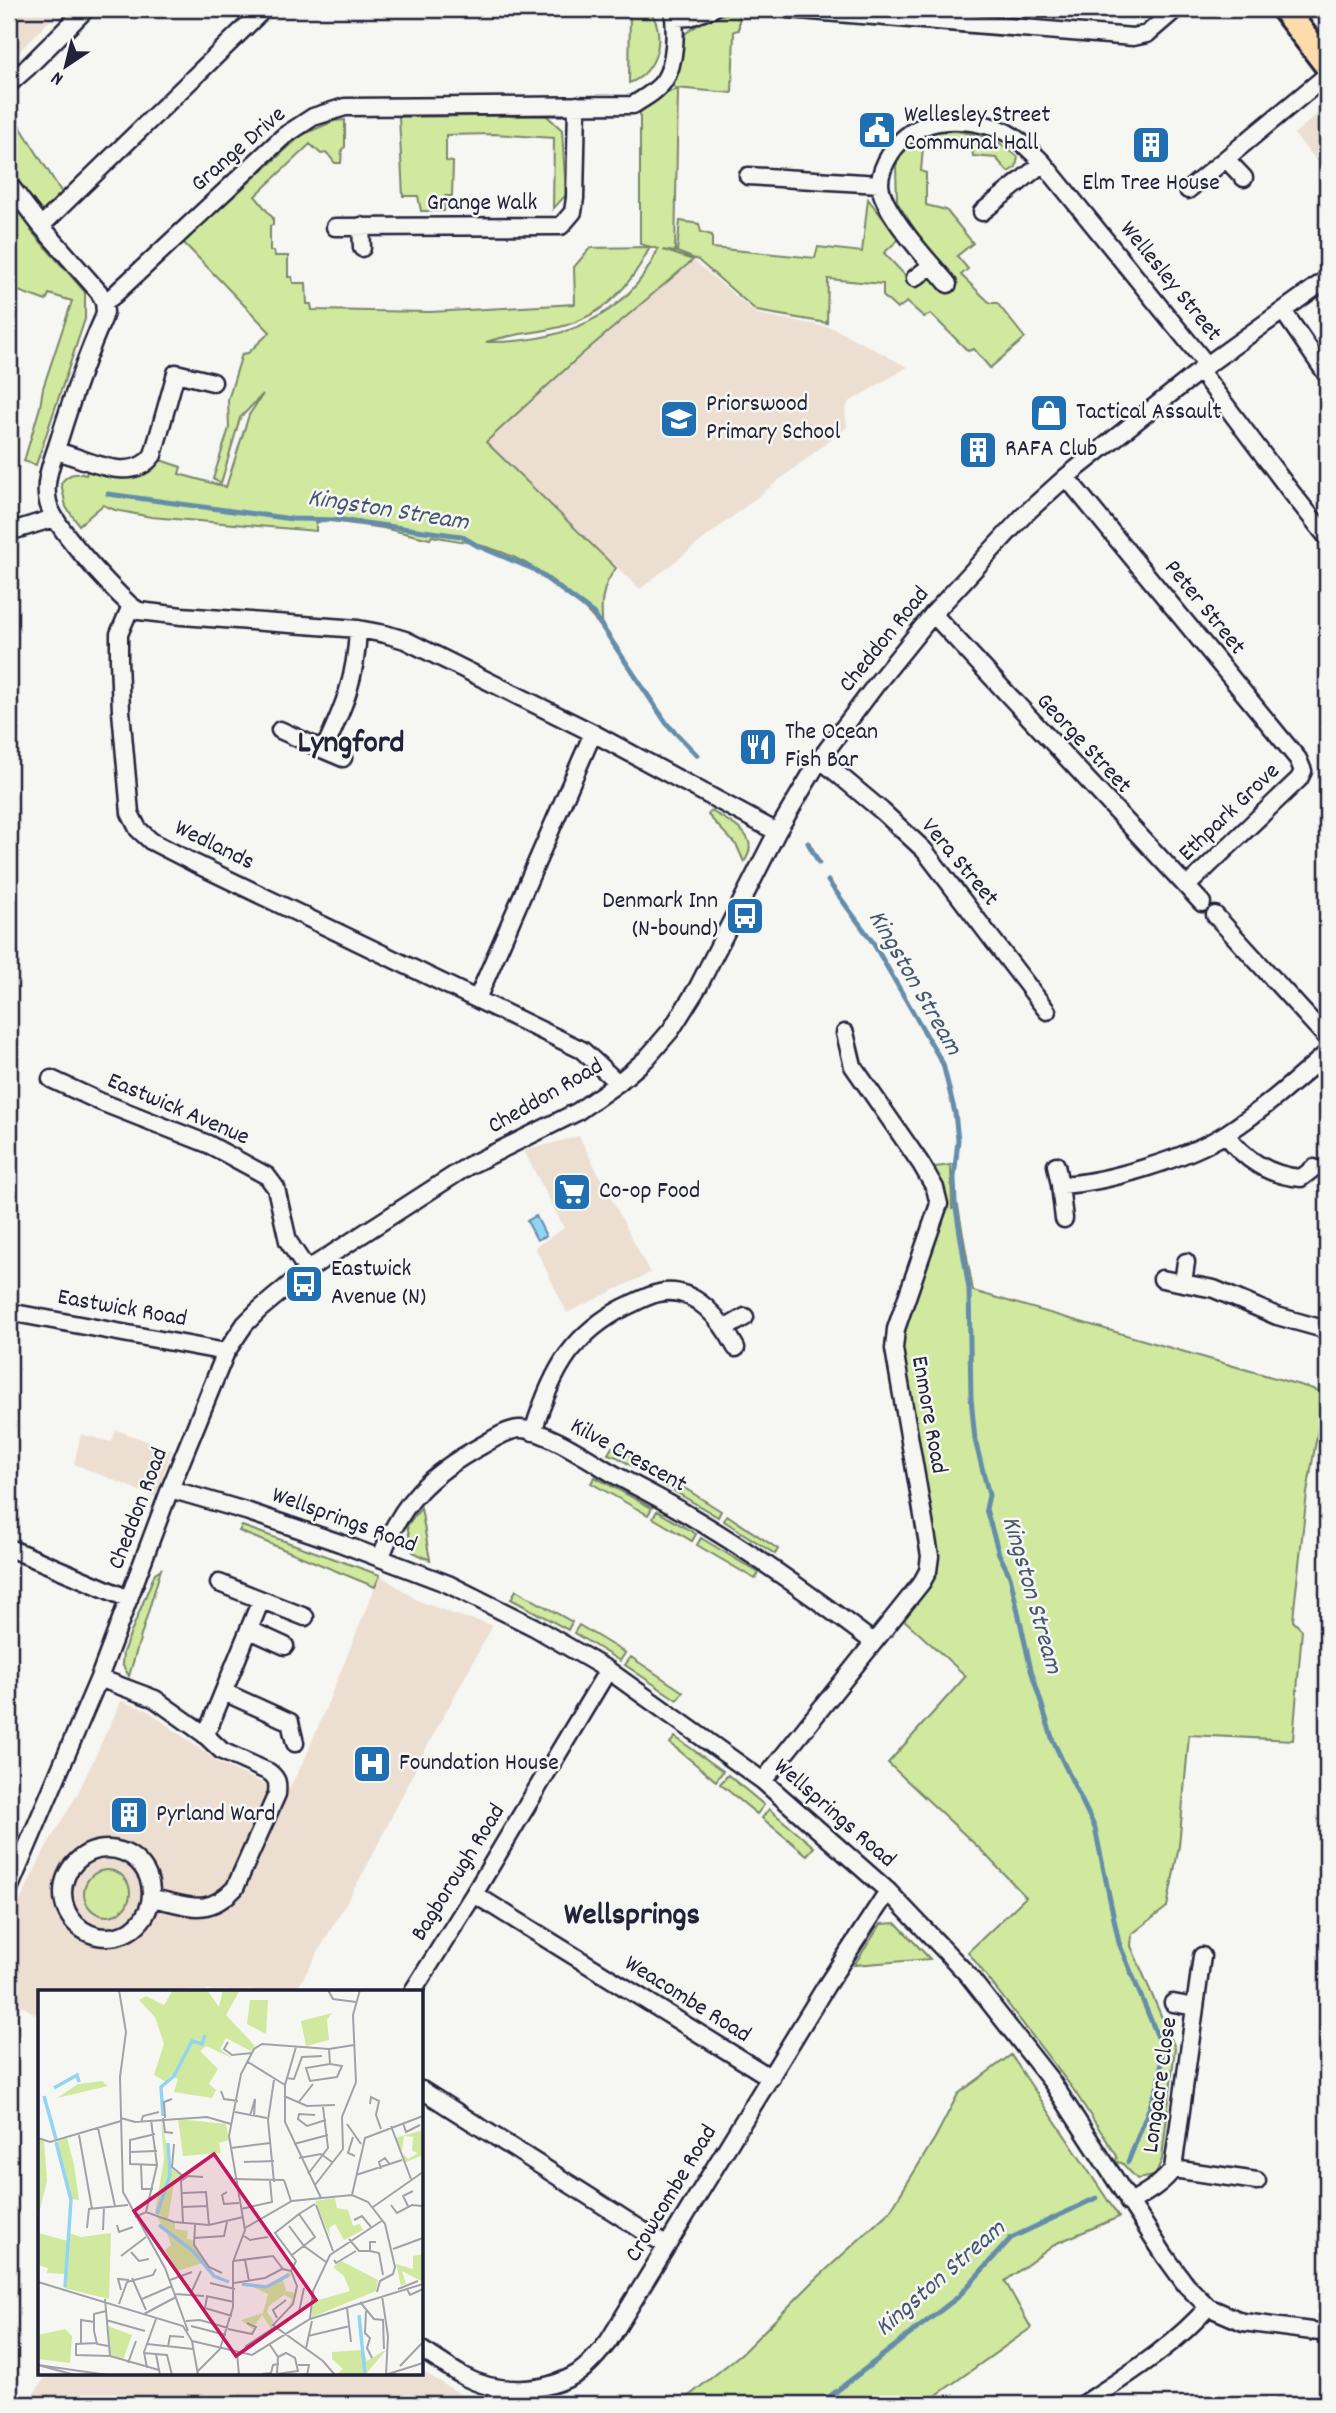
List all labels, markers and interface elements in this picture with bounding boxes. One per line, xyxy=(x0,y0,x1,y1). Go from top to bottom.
north arrow xyxy=(32,32,102,102)
text: N xyxy=(47,63,70,91)
street label: Grange Drive xyxy=(184,99,294,201)
place label: Wellesley Street Communal Hall xyxy=(904,99,1050,161)
public building icon: Wellesley Street Communal Hall xyxy=(856,109,898,151)
building icon: Elm Tree House xyxy=(1130,124,1172,166)
place label: Elm Tree House xyxy=(1082,167,1220,201)
street label: Grange Walk xyxy=(427,187,537,221)
street label: Wellesley Street xyxy=(1111,214,1229,350)
place label: Priorswood Primary School xyxy=(706,388,841,450)
shop icon: Tactical Assault xyxy=(1028,392,1070,434)
place label: Tactical Assault xyxy=(1076,396,1221,430)
school or university icon: Priorswood Primary School xyxy=(658,398,700,440)
building icon: RAFA Club xyxy=(957,429,999,471)
place label: RAFA Club xyxy=(1005,433,1097,467)
water label: Kingston Stream xyxy=(305,480,472,542)
street label: Peter Street xyxy=(1155,553,1253,663)
street label: Cheddon Road xyxy=(831,580,939,700)
street label: George Street xyxy=(1027,686,1139,802)
place label: The Ocean Fish Bar xyxy=(785,716,878,778)
district label: Lyngford xyxy=(297,722,405,768)
restaurant icon: The Ocean Fish Bar xyxy=(737,726,779,768)
street label: Ethpark Grove xyxy=(1172,756,1288,870)
street label: Vera Street xyxy=(912,811,1006,915)
street label: Wedlands xyxy=(168,812,260,880)
place label: Denmark Inn (N-bound) xyxy=(602,885,718,947)
bus stop icon: Denmark Inn (N-bound) xyxy=(724,895,766,937)
water label: Kingston Stream xyxy=(857,903,971,1064)
street label: Cheddon Road xyxy=(482,1050,610,1144)
street label: Eastwick Avenue xyxy=(102,1065,254,1155)
supermarket icon: Co-op Food xyxy=(551,1171,593,1213)
place label: Co-op Food xyxy=(599,1175,700,1209)
place label: Eastwick Avenue (N) xyxy=(331,1253,426,1315)
bus stop icon: Eastwick Avenue (N) xyxy=(283,1263,325,1305)
street label: Eastwick Road xyxy=(55,1281,189,1337)
street label: Enmore Road xyxy=(901,1353,955,1477)
street label: Kilve Crescent xyxy=(563,1410,693,1502)
street label: Cheddon Road xyxy=(100,1443,178,1575)
street label: Wellsprings Road xyxy=(267,1479,421,1563)
water label: Kingston Stream xyxy=(991,1512,1071,1679)
hospital icon: Foundation House xyxy=(351,1743,393,1785)
place label: Foundation House xyxy=(399,1747,559,1781)
street label: Wellsprings Road xyxy=(765,1751,903,1877)
building icon: Pyrland Ward xyxy=(108,1794,150,1836)
place label: Pyrland Ward xyxy=(156,1798,276,1832)
street label: Bagborough Road xyxy=(403,1798,515,1948)
district label: Wellsprings xyxy=(564,1894,700,1940)
street label: Weacombe Road xyxy=(617,1947,757,2053)
inset map xyxy=(38,1990,424,2374)
street label: Longacre Close xyxy=(1135,2015,1187,2155)
street label: Crowcombe Road xyxy=(618,2119,726,2269)
water label: Kingston Stream xyxy=(868,2211,1015,2346)

